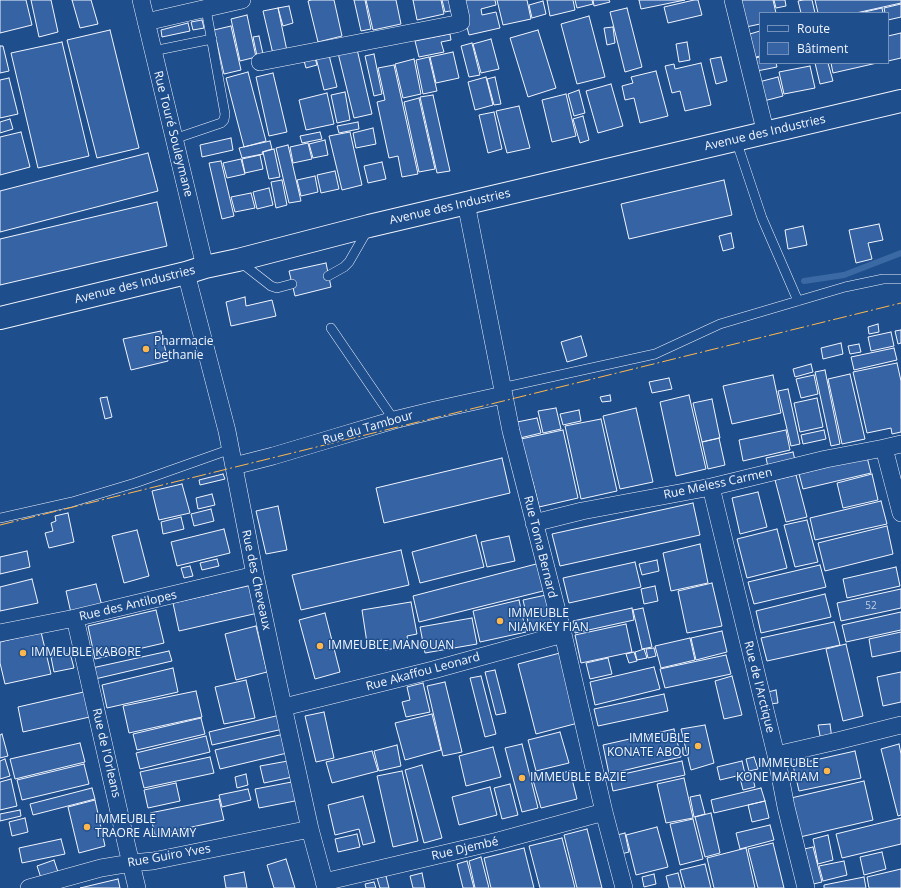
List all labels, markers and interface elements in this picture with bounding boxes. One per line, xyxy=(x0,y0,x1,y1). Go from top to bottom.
legend xyxy=(759,12,889,64)
text: Route xyxy=(797,20,830,37)
text: Bâtiment xyxy=(797,40,848,57)
street label: Rue Touré Souleymane xyxy=(150,69,196,199)
street label: Avenue des Industries xyxy=(703,112,827,154)
street label: Avenue des Industries xyxy=(388,186,512,228)
street label: Avenue des Industries xyxy=(73,263,197,307)
place label: Pharmacie bethanie xyxy=(154,335,213,363)
marker: Pharmacie bethanie xyxy=(141,344,151,354)
street label: Rue du Tambour xyxy=(321,408,415,448)
street label: Rue Meless Carmen xyxy=(662,465,774,503)
street label: Rue Toma Bernard xyxy=(520,494,560,600)
street label: Rue des Cheveaux xyxy=(238,529,274,631)
street label: Rue des Antilopes xyxy=(78,588,178,624)
house number: 52 xyxy=(865,600,877,612)
place label: IMMEUBLE NIAMKEY FIAN xyxy=(508,607,589,635)
marker: IMMEUBLE NIAMKEY FIAN xyxy=(495,616,505,626)
place label: IMMEUBLE MANOUAN xyxy=(328,639,454,653)
street label: Rue de l'Arctique xyxy=(741,639,777,735)
marker: IMMEUBLE MANOUAN xyxy=(315,641,325,651)
place label: IMMEUBLE KABORE xyxy=(31,646,141,660)
marker: IMMEUBLE KABORE xyxy=(18,648,28,658)
street label: Rue Akaffou Leonard xyxy=(364,650,482,694)
street label: Rue de l'Orleans xyxy=(89,707,123,799)
place label: IMMEUBLE KONATE ABOU xyxy=(607,732,690,760)
marker: IMMEUBLE KONATE ABOU xyxy=(693,741,703,751)
place label: IMMEUBLE KONE MARIAM xyxy=(736,757,819,785)
marker: IMMEUBLE KONE MARIAM xyxy=(822,766,832,776)
place label: IMMEUBLE BAZIE xyxy=(530,771,626,785)
marker: IMMEUBLE BAZIE xyxy=(517,773,527,783)
place label: IMMEUBLE TRAORE ALIMAMY xyxy=(95,813,196,841)
marker: IMMEUBLE TRAORE ALIMAMY xyxy=(82,822,92,832)
street label: Rue Djembé xyxy=(430,834,500,864)
street label: Rue Guiro Yves xyxy=(126,842,212,870)

